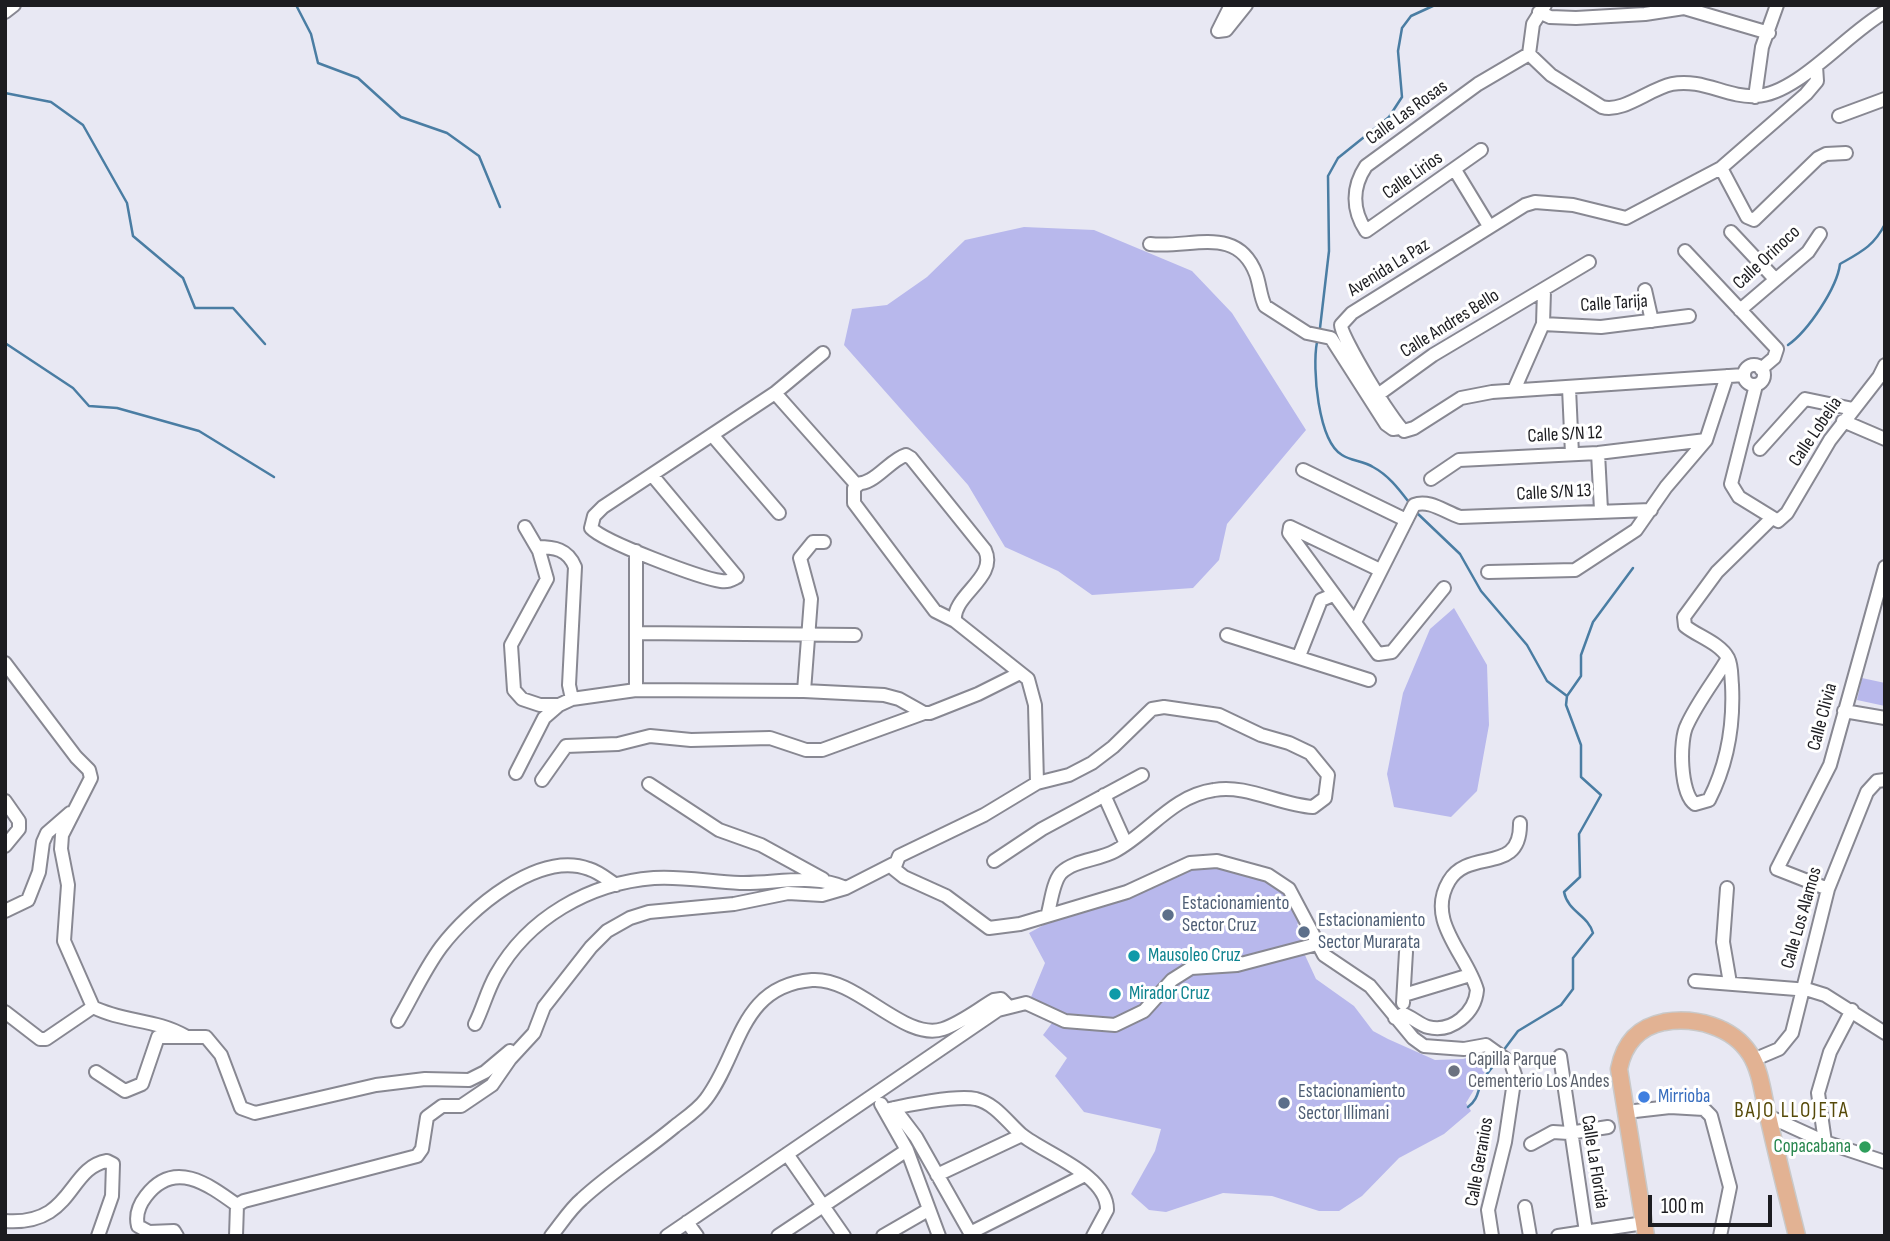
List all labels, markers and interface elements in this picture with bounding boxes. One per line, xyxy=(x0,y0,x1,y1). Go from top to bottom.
street label: Calle Las Rosas xyxy=(1362,76,1452,150)
street label: Calle Lirios xyxy=(1379,147,1447,205)
street label: Calle Orinoco xyxy=(1729,221,1805,295)
street label: Avenida La Paz xyxy=(1344,234,1434,302)
street label: Calle Andres Bello xyxy=(1396,285,1504,363)
street label: Calle Tarija xyxy=(1580,290,1648,318)
street label: Calle Lobelia xyxy=(1784,393,1848,471)
street label: Calle S/N 12 xyxy=(1527,422,1603,448)
street label: Calle S/N 13 xyxy=(1516,480,1592,506)
street label: Calle Clivia xyxy=(1803,681,1843,753)
street label: Calle Los Alamos xyxy=(1777,865,1827,971)
place label: Estacionamiento Sector Cruz xyxy=(1182,893,1289,937)
marker: Estacionamiento Sector Cruz xyxy=(1160,907,1176,923)
place label: Estacionamiento Sector Murarata xyxy=(1318,910,1425,954)
marker: Estacionamiento Sector Murarata xyxy=(1296,924,1312,940)
place label: Mausoleo Cruz xyxy=(1148,945,1241,967)
marker: Mausoleo Cruz xyxy=(1126,948,1142,964)
place label: Mirador Cruz xyxy=(1129,983,1210,1005)
marker: Mirador Cruz xyxy=(1107,986,1123,1002)
place label: Capilla Parque Cementerio Los Andes xyxy=(1468,1049,1610,1093)
marker: Capilla Parque Cementerio Los Andes xyxy=(1446,1063,1462,1079)
place label: Estacionamiento Sector Illimani xyxy=(1298,1081,1405,1125)
place label: Mirrioba xyxy=(1658,1086,1710,1108)
marker: Mirrioba xyxy=(1636,1089,1652,1105)
marker: Estacionamiento Sector Illimani xyxy=(1276,1095,1292,1111)
district label: BAJO LLOJETA xyxy=(1736,1099,1848,1125)
street label: Calle La Florida xyxy=(1575,1114,1613,1210)
street label: Calle Geranios xyxy=(1461,1116,1499,1208)
place label: Copacabana xyxy=(1774,1136,1851,1158)
marker: Copacabana xyxy=(1857,1139,1873,1155)
scale bar xyxy=(1652,1182,1776,1226)
text: 100 m xyxy=(1661,1194,1704,1219)

